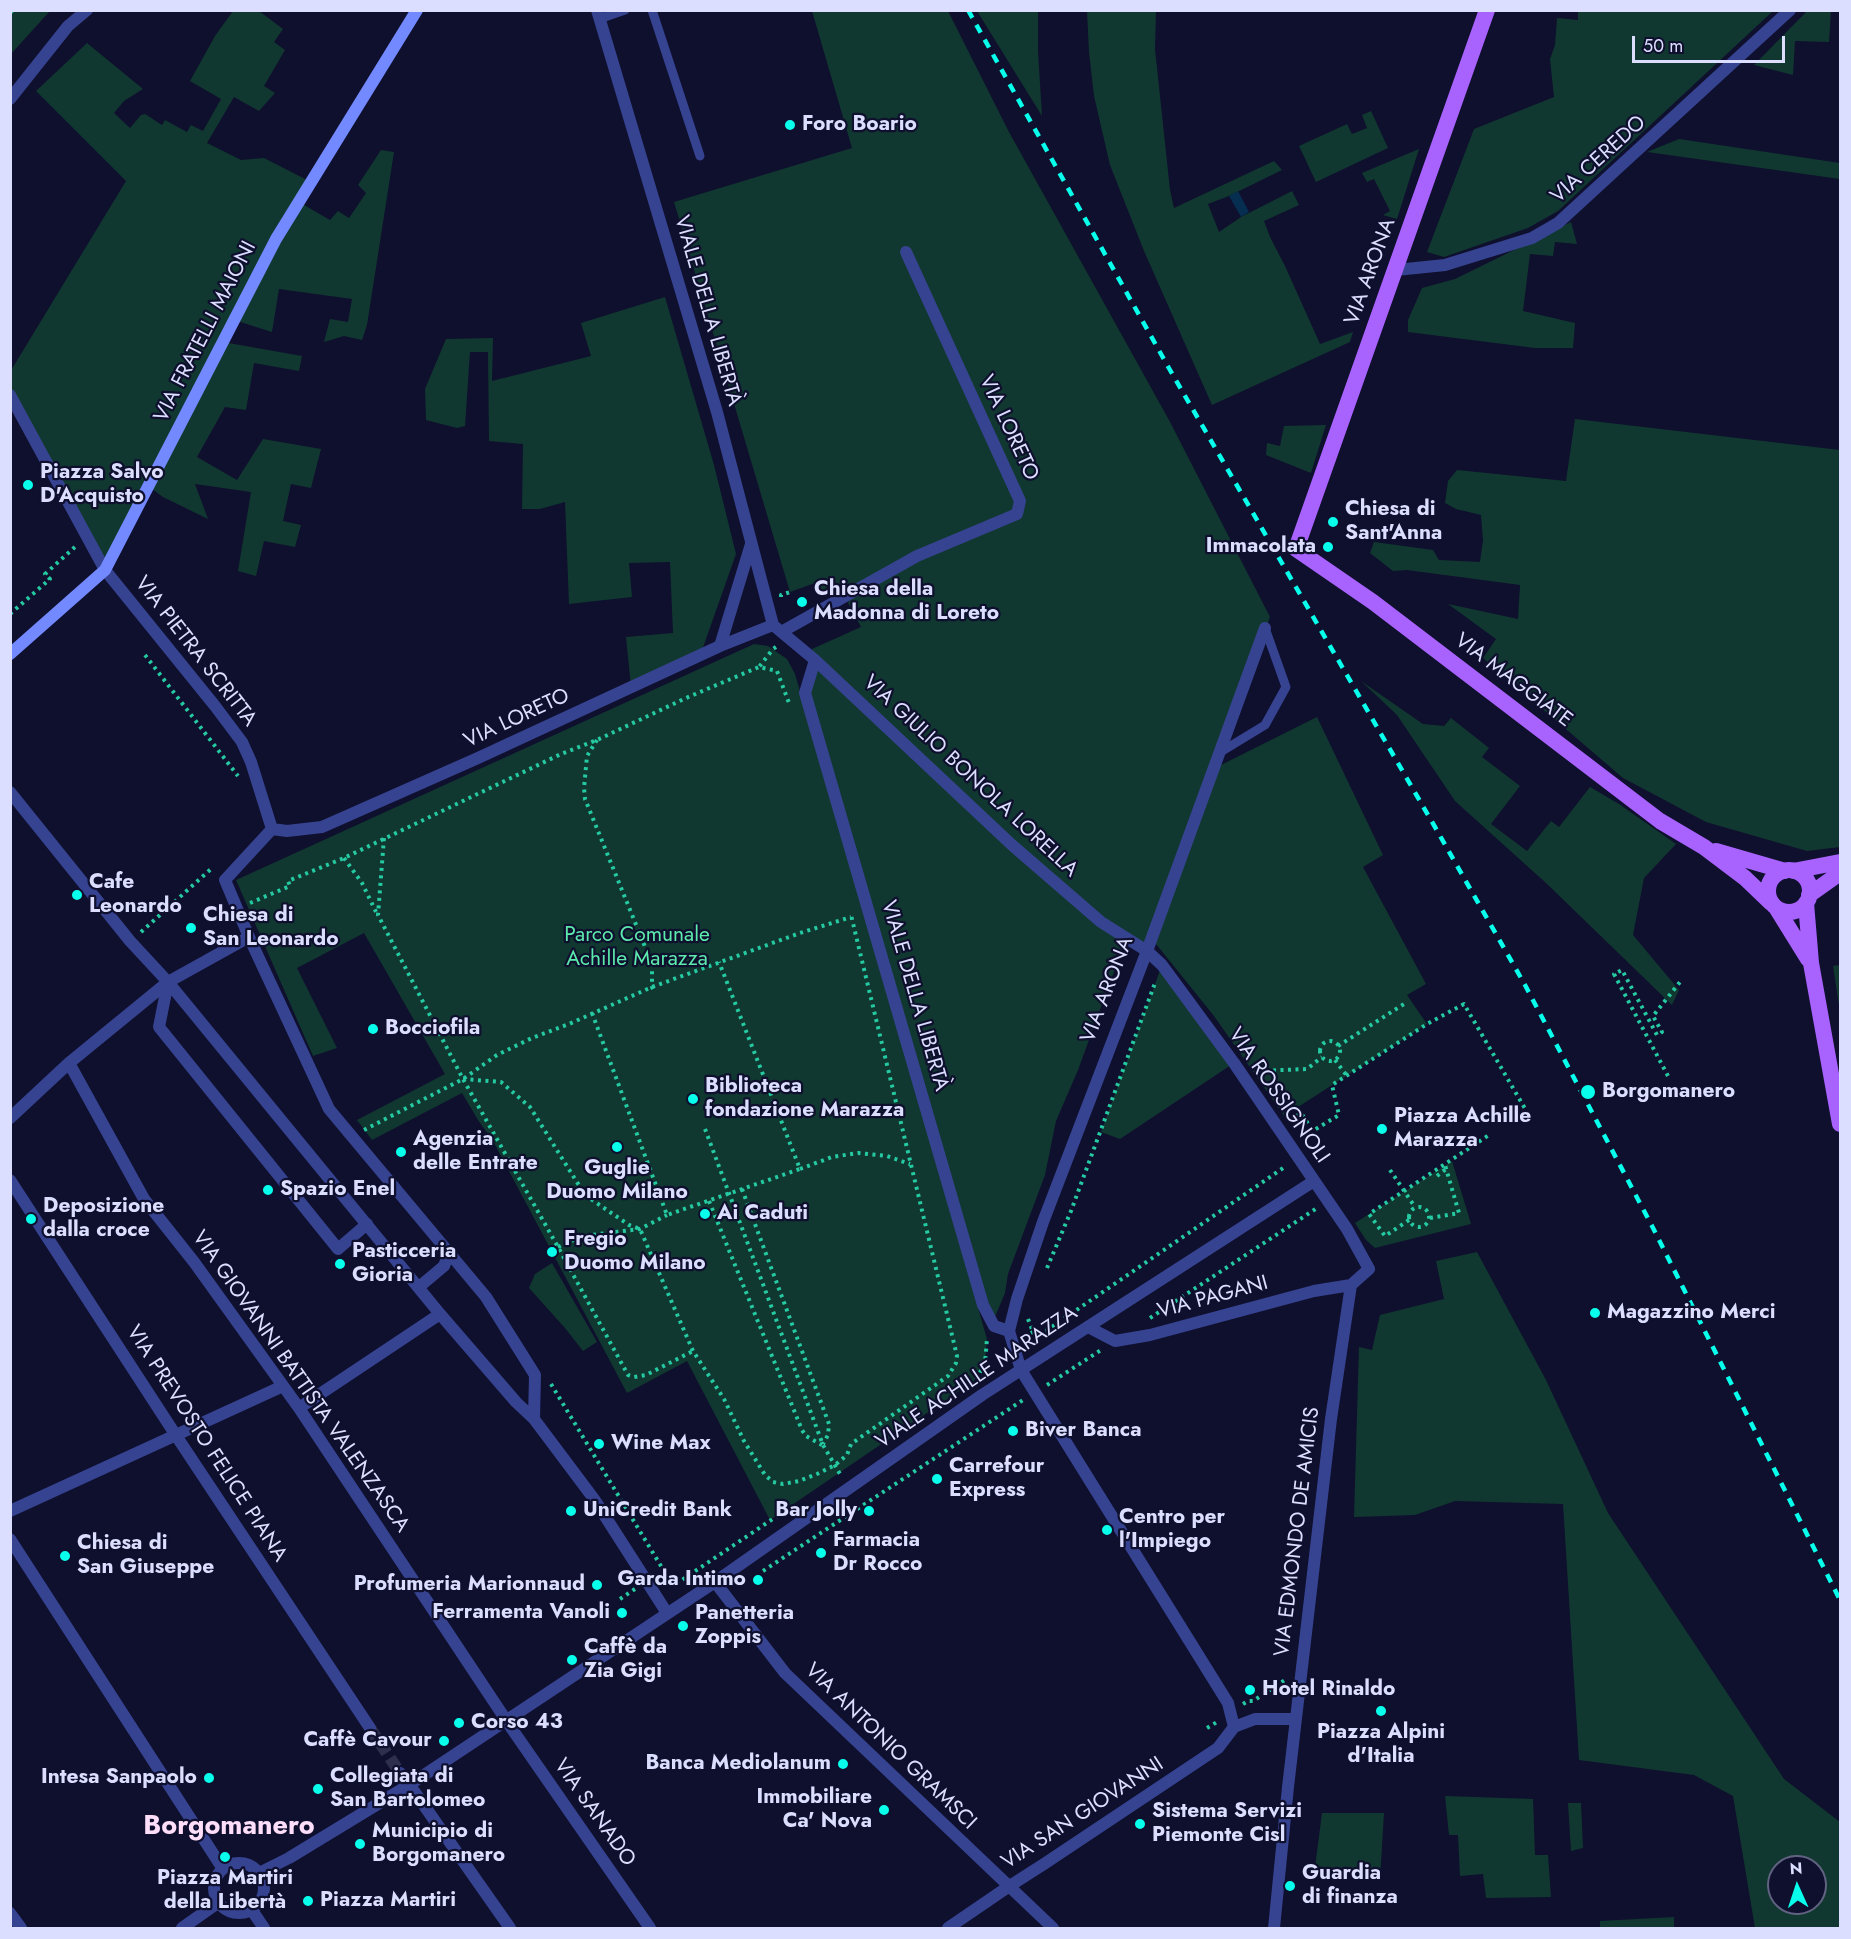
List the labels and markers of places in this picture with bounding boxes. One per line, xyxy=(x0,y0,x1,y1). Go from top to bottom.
place label: Foro Boario xyxy=(802,112,917,138)
marker: Foro Boario xyxy=(783,118,797,132)
place label: Piazza Salvo D'Acquisto xyxy=(40,460,164,510)
marker: Piazza Salvo D'Acquisto xyxy=(21,478,35,492)
place label: Chiesa di Sant'Anna xyxy=(1345,497,1442,547)
marker: Chiesa di Sant'Anna xyxy=(1326,515,1340,529)
place label: Immacolata xyxy=(1206,534,1316,560)
marker: Immacolata xyxy=(1321,540,1335,554)
place label: Chiesa della Madonna di Loreto xyxy=(814,577,999,627)
marker: Chiesa della Madonna di Loreto xyxy=(795,595,809,609)
place label: Cafe Leonardo xyxy=(89,870,182,920)
marker: Cafe Leonardo xyxy=(70,888,84,902)
place label: Chiesa di San Leonardo xyxy=(203,903,339,953)
marker: Chiesa di San Leonardo xyxy=(184,921,198,935)
place label: Bocciofila xyxy=(385,1016,480,1042)
marker: Bocciofila xyxy=(366,1022,380,1036)
place label: Biblioteca fondazione Marazza xyxy=(705,1074,904,1124)
place label: Borgomanero xyxy=(1602,1079,1735,1105)
marker: Borgomanero xyxy=(1579,1083,1597,1101)
marker: Biblioteca fondazione Marazza xyxy=(686,1092,700,1106)
place label: Piazza Achille Marazza xyxy=(1394,1104,1531,1154)
marker: Piazza Achille Marazza xyxy=(1375,1122,1389,1136)
place label: Agenzia delle Entrate xyxy=(413,1127,538,1177)
marker: Guglie Duomo Milano xyxy=(610,1140,624,1154)
marker: Agenzia delle Entrate xyxy=(394,1145,408,1159)
place label: Guglie Duomo Milano xyxy=(546,1156,688,1206)
place label: Spazio Enel xyxy=(280,1177,395,1203)
marker: Spazio Enel xyxy=(261,1183,275,1197)
place label: Deposizione dalla croce xyxy=(43,1194,164,1244)
place label: Ai Caduti xyxy=(717,1201,808,1227)
marker: Ai Caduti xyxy=(698,1207,712,1221)
marker: Deposizione dalla croce xyxy=(24,1212,38,1226)
place label: Fregio Duomo Milano xyxy=(564,1227,706,1277)
place label: Pasticceria Gioria xyxy=(352,1239,456,1289)
marker: Fregio Duomo Milano xyxy=(545,1245,559,1259)
marker: Pasticceria Gioria xyxy=(333,1257,347,1271)
place label: Magazzino Merci xyxy=(1607,1300,1776,1326)
marker: Magazzino Merci xyxy=(1588,1306,1602,1320)
place label: Biver Banca xyxy=(1025,1418,1141,1444)
marker: Biver Banca xyxy=(1006,1424,1020,1438)
place label: Wine Max xyxy=(611,1431,711,1457)
marker: Wine Max xyxy=(592,1437,606,1451)
place label: Carrefour Express xyxy=(949,1454,1044,1504)
marker: Carrefour Express xyxy=(930,1472,944,1486)
place label: UniCredit Bank xyxy=(583,1498,732,1524)
place label: Bar Jolly xyxy=(775,1498,857,1524)
marker: UniCredit Bank xyxy=(564,1504,578,1518)
marker: Bar Jolly xyxy=(862,1504,876,1518)
place label: Centro per l'Impiego xyxy=(1119,1505,1225,1555)
marker: Centro per l'Impiego xyxy=(1100,1523,1114,1537)
place label: Farmacia Dr Rocco xyxy=(833,1528,922,1578)
place label: Chiesa di San Giuseppe xyxy=(77,1531,214,1581)
marker: Farmacia Dr Rocco xyxy=(814,1546,828,1560)
marker: Chiesa di San Giuseppe xyxy=(58,1549,72,1563)
place label: Garda Intimo xyxy=(618,1567,746,1593)
place label: Profumeria Marionnaud xyxy=(354,1572,585,1598)
marker: Garda Intimo xyxy=(751,1573,765,1587)
marker: Profumeria Marionnaud xyxy=(590,1578,604,1592)
place label: Ferramenta Vanoli xyxy=(432,1600,610,1626)
place label: Panetteria Zoppis xyxy=(695,1601,794,1651)
marker: Ferramenta Vanoli xyxy=(615,1606,629,1620)
marker: Panetteria Zoppis xyxy=(676,1619,690,1633)
place label: Caffè da Zia Gigi xyxy=(584,1635,667,1685)
marker: Caffè da Zia Gigi xyxy=(565,1653,579,1667)
place label: Hotel Rinaldo xyxy=(1262,1677,1395,1703)
marker: Hotel Rinaldo xyxy=(1243,1683,1257,1697)
marker: Piazza Alpini d'Italia xyxy=(1374,1704,1388,1718)
place label: Corso 43 xyxy=(471,1710,563,1736)
marker: Corso 43 xyxy=(452,1716,466,1730)
place label: Piazza Alpini d'Italia xyxy=(1317,1720,1445,1770)
place label: Caffè Cavour xyxy=(303,1728,432,1754)
marker: Caffè Cavour xyxy=(437,1734,451,1748)
place label: Banca Mediolanum xyxy=(645,1751,831,1777)
marker: Banca Mediolanum xyxy=(836,1757,850,1771)
place label: Collegiata di San Bartolomeo xyxy=(330,1764,485,1814)
place label: Intesa Sanpaolo xyxy=(41,1765,197,1791)
marker: Intesa Sanpaolo xyxy=(202,1771,216,1785)
marker: Collegiata di San Bartolomeo xyxy=(311,1782,325,1796)
place label: Immobiliare Ca' Nova xyxy=(757,1785,872,1835)
place label: Sistema Servizi Piemonte Cisl xyxy=(1152,1799,1302,1849)
marker: Immobiliare Ca' Nova xyxy=(877,1803,891,1817)
marker: Sistema Servizi Piemonte Cisl xyxy=(1133,1817,1147,1831)
place label: Municipio di Borgomanero xyxy=(372,1819,505,1869)
marker: Municipio di Borgomanero xyxy=(353,1837,367,1851)
marker: Piazza Martiri della Libertà xyxy=(218,1850,232,1864)
place label: Guardia di finanza xyxy=(1302,1861,1398,1911)
place label: Piazza Martiri della Libertà xyxy=(157,1866,293,1916)
marker: Guardia di finanza xyxy=(1283,1879,1297,1893)
place label: Piazza Martiri xyxy=(320,1888,456,1914)
marker: Piazza Martiri xyxy=(301,1894,315,1908)

